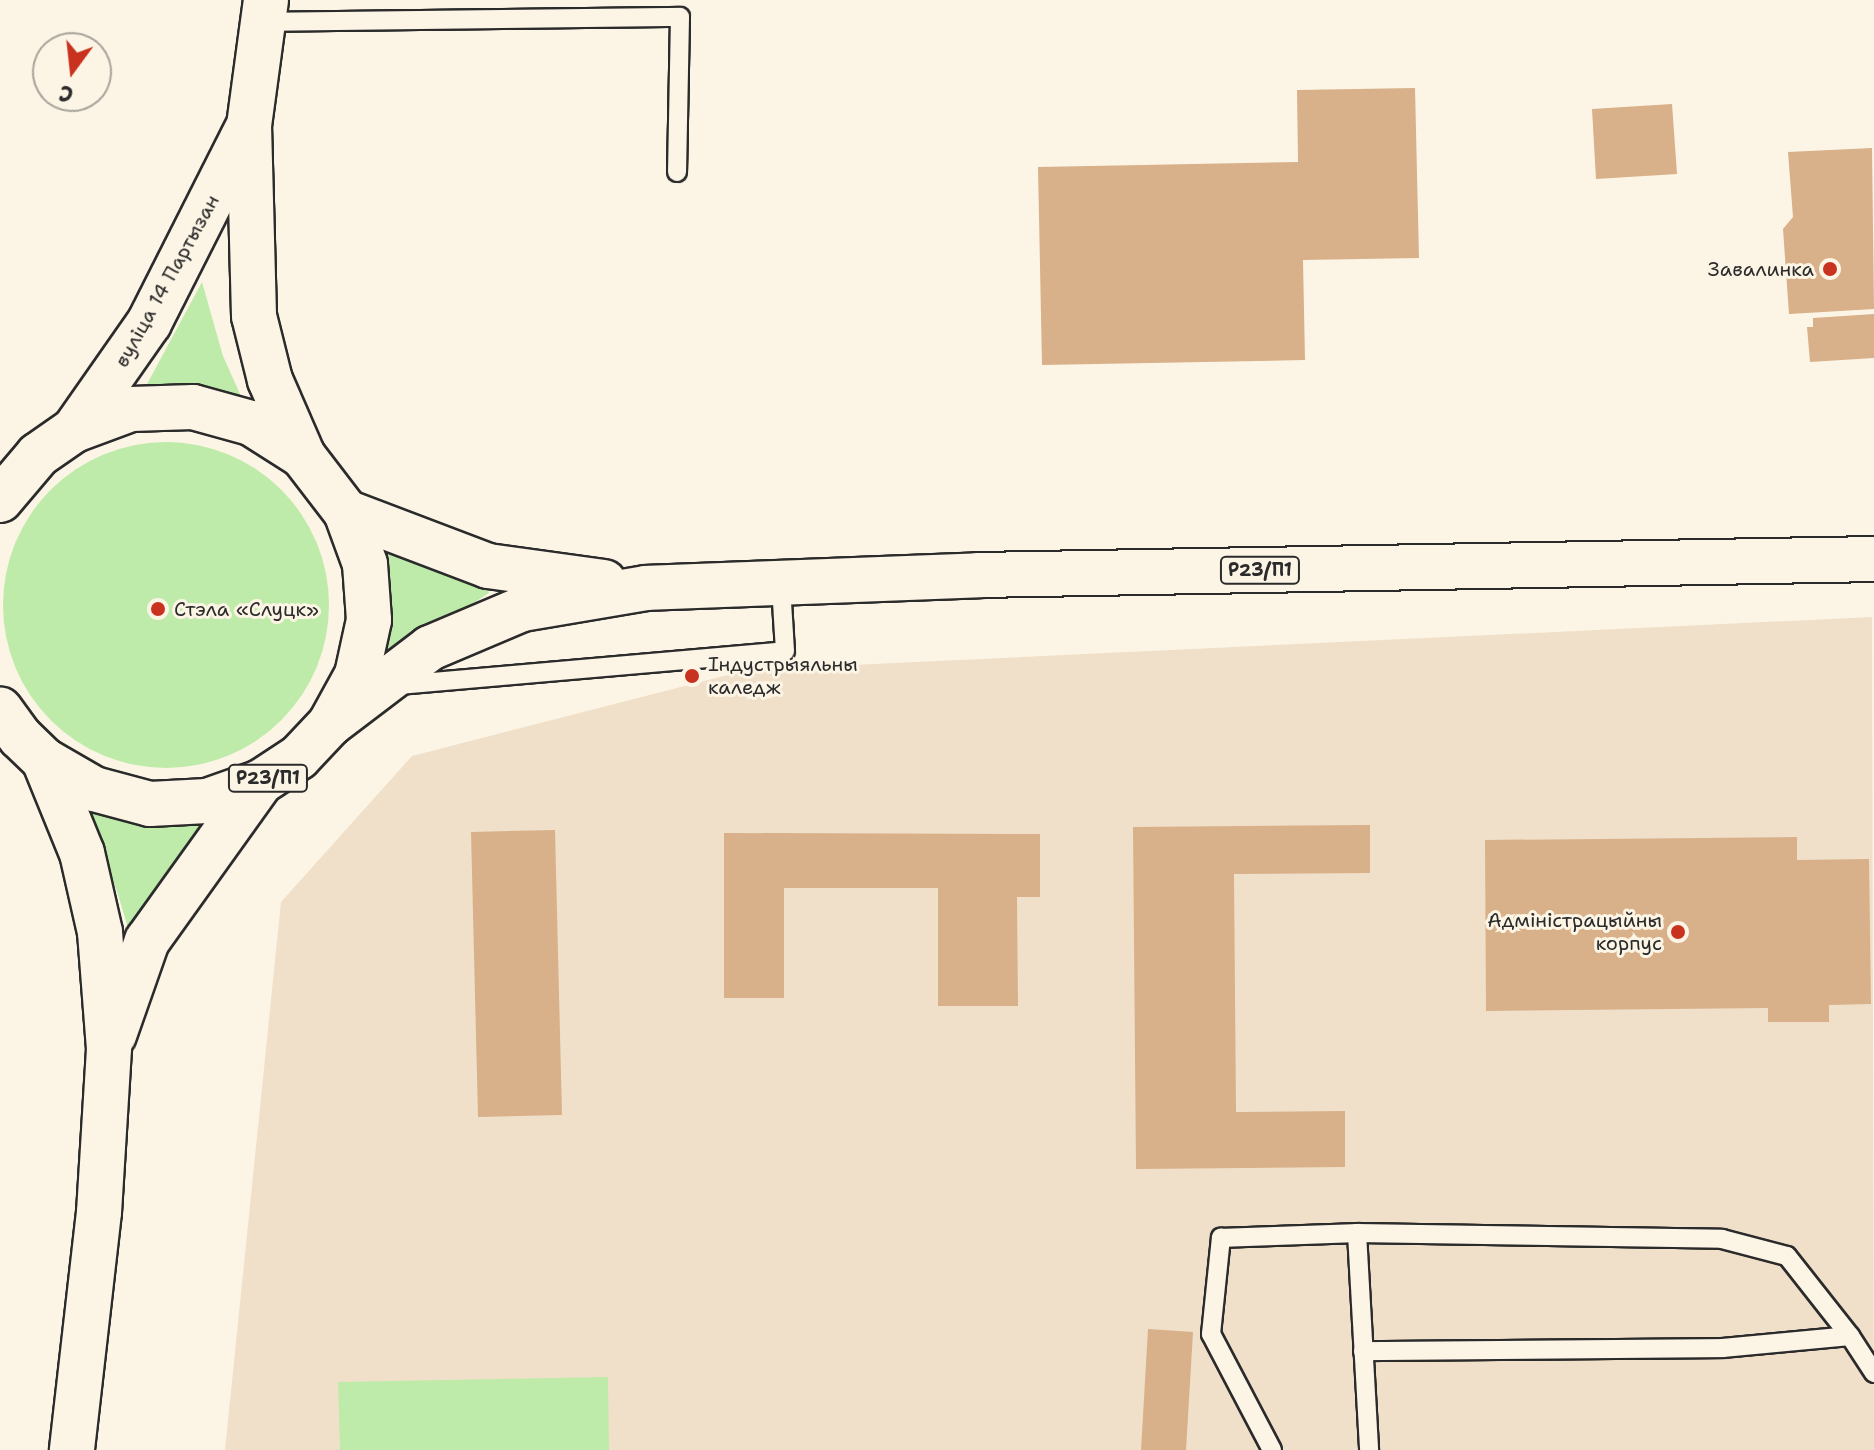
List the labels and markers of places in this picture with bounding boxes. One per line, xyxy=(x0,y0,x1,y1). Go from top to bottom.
place label: Завалинка xyxy=(1708,257,1814,281)
marker: Завалинка xyxy=(1821,260,1839,278)
place label: Стэла «Слуцк» xyxy=(174,597,319,621)
marker: Стэла «Слуцк» xyxy=(149,600,167,618)
place label: Індустрыяльны каледж xyxy=(708,652,858,699)
marker: Індустрыяльны каледж xyxy=(683,667,701,685)
place label: Адміністрацыйны корпус xyxy=(1487,908,1662,955)
marker: Адміністрацыйны корпус xyxy=(1669,923,1687,941)

